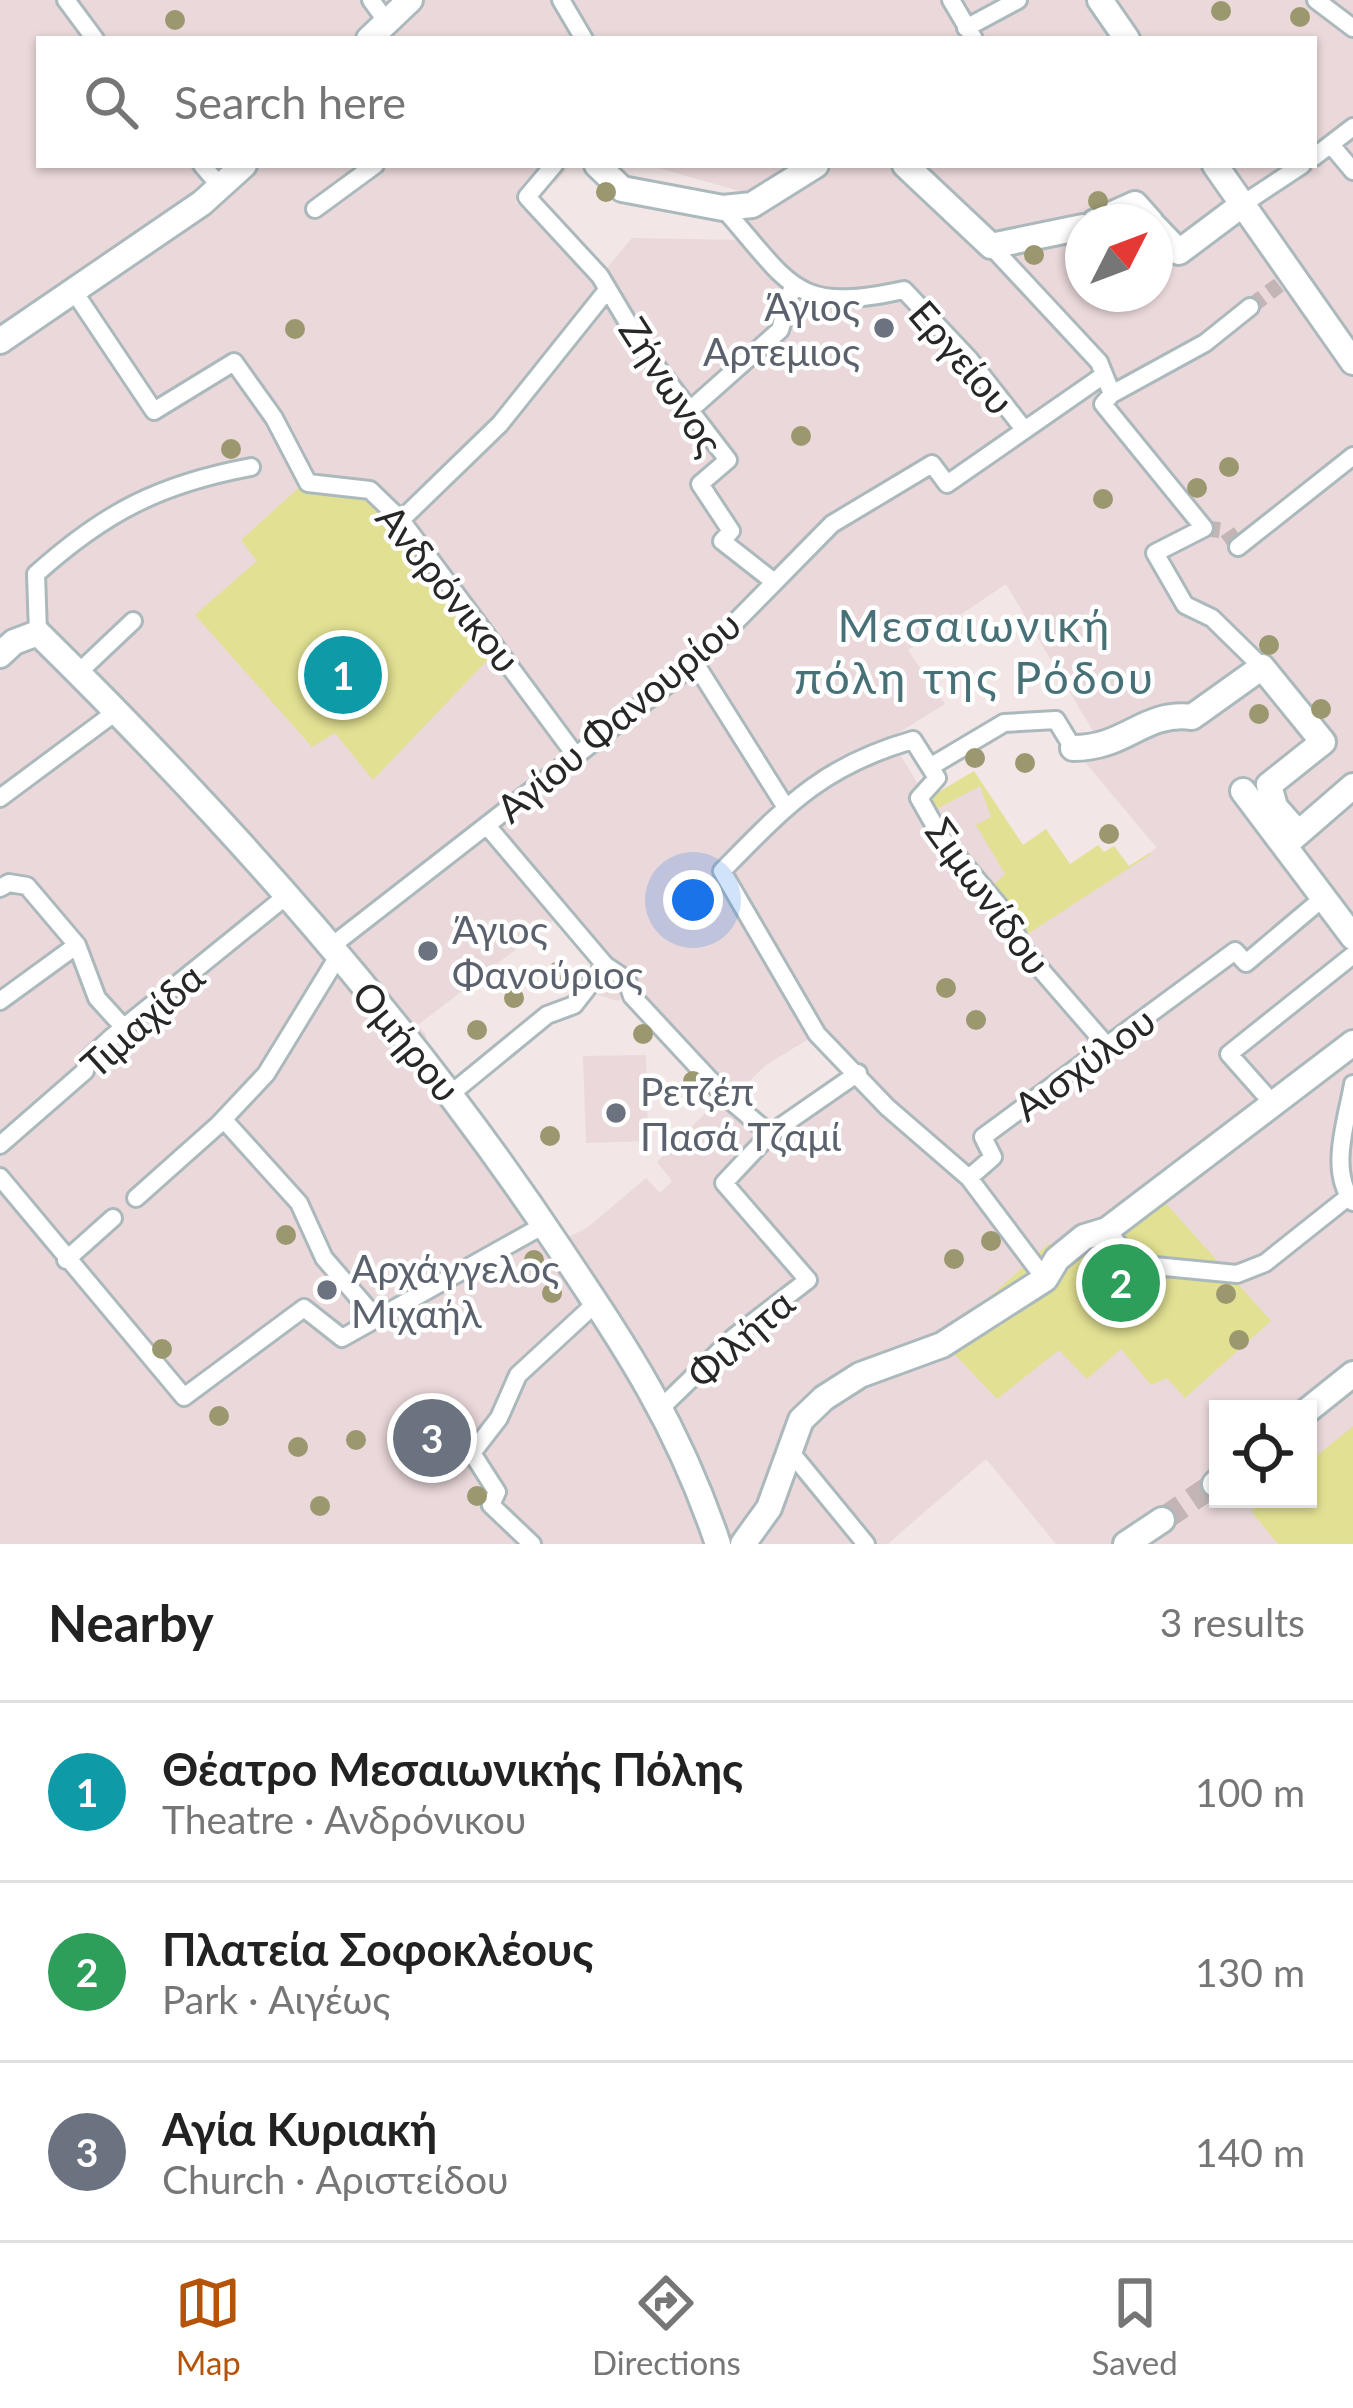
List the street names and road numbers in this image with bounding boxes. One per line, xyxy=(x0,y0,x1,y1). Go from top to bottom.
street label: Εργείου xyxy=(900,291,1024,423)
street label: Ζήνωνος xyxy=(611,309,733,463)
street label: Ανδρόνικου xyxy=(368,495,530,681)
street label: Αγίου Φανουρίου xyxy=(487,601,749,831)
street label: Σιμωνίδου xyxy=(917,809,1061,983)
street label: Τιμαχίδα xyxy=(71,953,213,1087)
street label: Ομήρου xyxy=(344,972,470,1110)
street label: Αισχύλου xyxy=(1005,997,1163,1129)
street label: Φιλήτα xyxy=(677,1279,803,1397)

